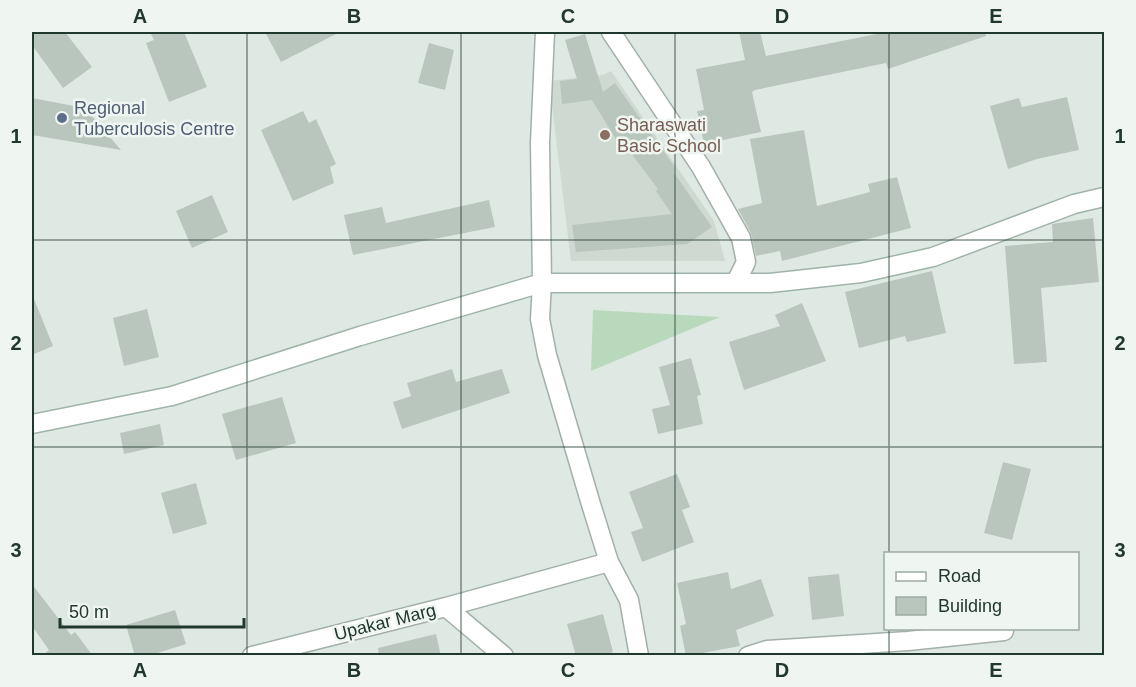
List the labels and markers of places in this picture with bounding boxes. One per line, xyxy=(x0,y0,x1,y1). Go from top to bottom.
place label: Regional Tuberculosis Centre xyxy=(74,98,234,139)
marker: Regional Tuberculosis Centre xyxy=(55,111,69,125)
place label: Sharaswati Basic School xyxy=(617,115,721,156)
marker: Sharaswati Basic School xyxy=(598,128,612,142)

